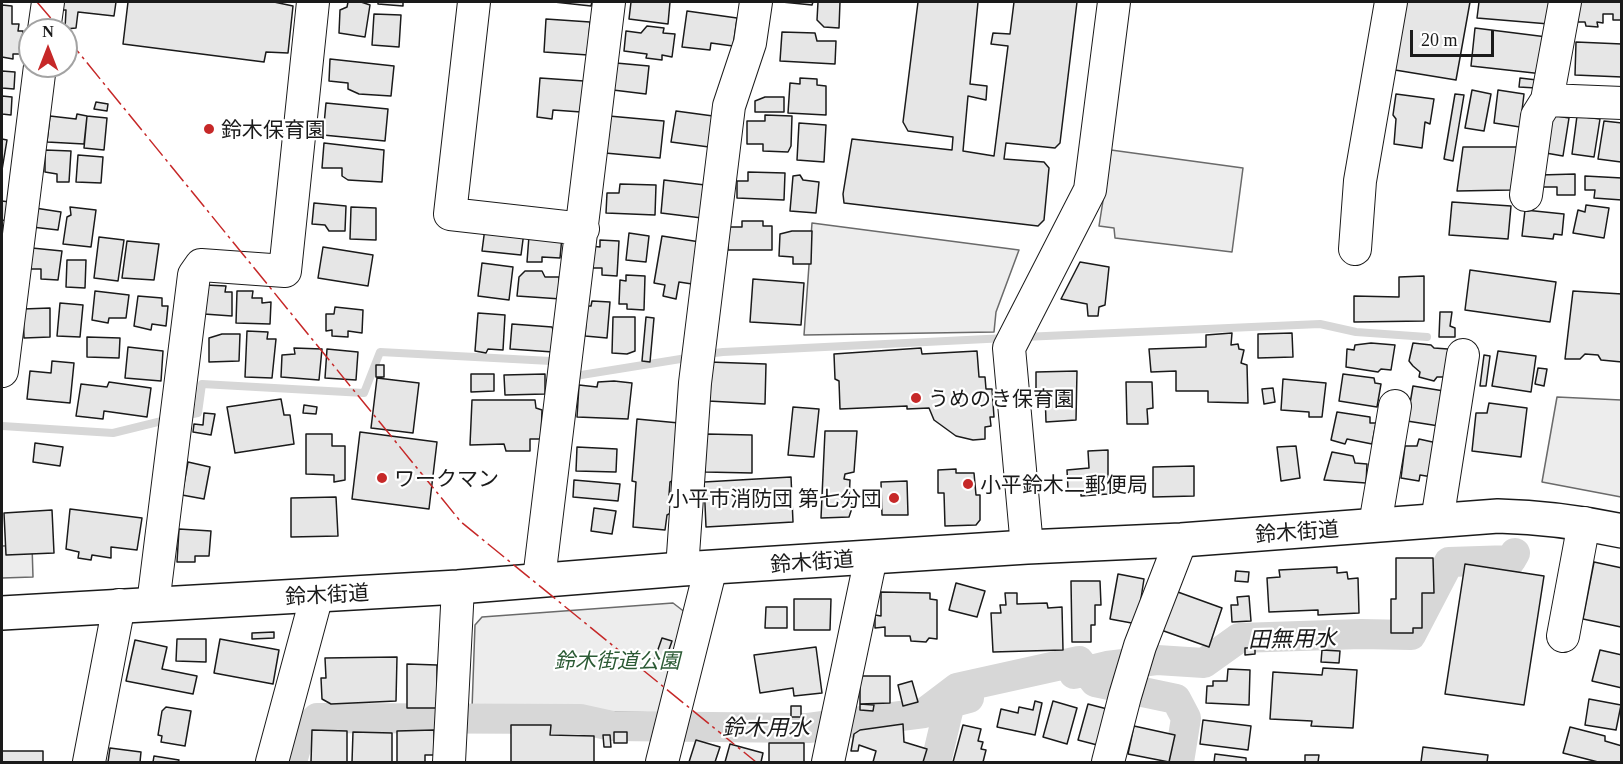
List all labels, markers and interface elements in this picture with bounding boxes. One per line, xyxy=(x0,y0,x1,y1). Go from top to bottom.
north arrow xyxy=(18,18,78,78)
scale bar xyxy=(1413,18,1497,56)
text: N xyxy=(42,23,54,40)
text: 20 m xyxy=(1421,30,1458,50)
place label: 鈴木保育園 xyxy=(221,116,326,142)
marker: 鈴木保育園 xyxy=(202,122,216,136)
place label: うめのき保育園 xyxy=(928,385,1075,411)
marker: うめのき保育園 xyxy=(909,391,923,405)
place label: ワークマン xyxy=(394,465,499,491)
marker: ワークマン xyxy=(375,471,389,485)
place label: 小平鈴木二郵便局 xyxy=(980,471,1148,497)
marker: 小平鈴木二郵便局 xyxy=(961,477,975,491)
place label: 小平市消防団 第七分団 xyxy=(667,485,882,511)
marker: 小平市消防団 第七分団 xyxy=(887,491,901,505)
street label: 鈴木街道 xyxy=(1254,516,1340,546)
street label: 鈴木街道 xyxy=(769,546,855,576)
street label: 鈴木街道 xyxy=(284,579,370,609)
water label: 田無用水 xyxy=(1248,624,1336,652)
park label: 鈴木街道公園 xyxy=(554,647,680,673)
water label: 鈴木用水 xyxy=(722,714,810,740)

